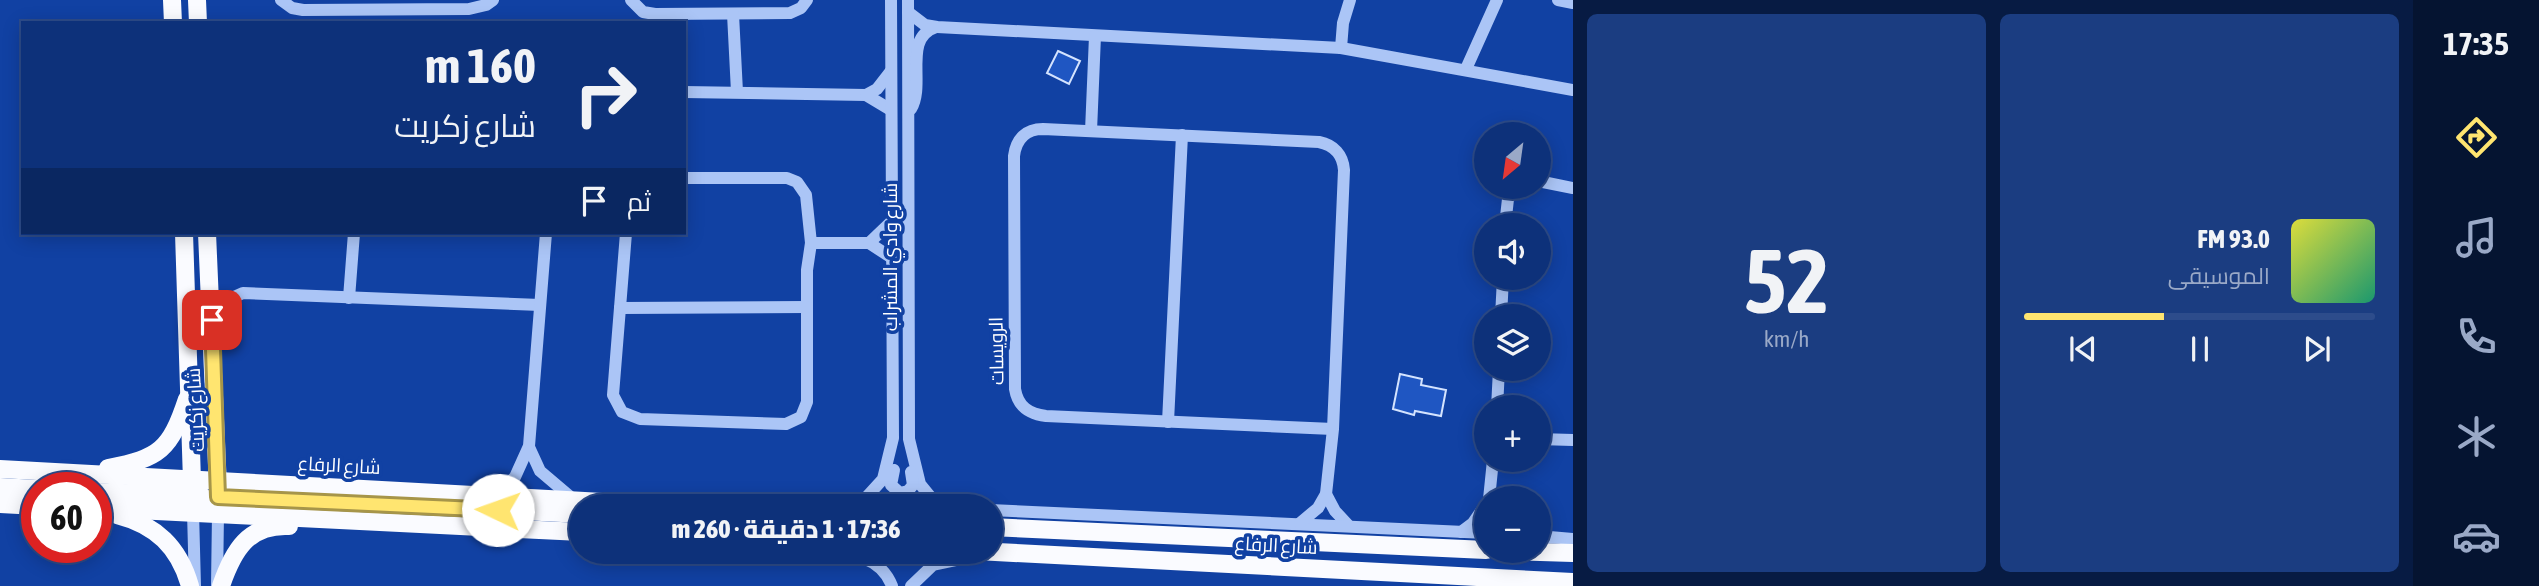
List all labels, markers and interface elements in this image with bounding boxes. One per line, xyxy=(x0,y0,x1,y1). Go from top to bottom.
text: 17:35 xyxy=(2443,25,2509,62)
text: 160 m xyxy=(425,37,536,93)
icon: right xyxy=(560,49,651,140)
text: شارع زكريت xyxy=(394,107,536,144)
icon: directions xyxy=(2452,113,2501,162)
north arrow xyxy=(1474,122,1550,200)
map controls xyxy=(1474,122,1551,563)
icon: arrive xyxy=(575,182,613,220)
street label: شارع وادي المشراب xyxy=(879,183,905,331)
text: ثم xyxy=(627,187,651,217)
button: sound xyxy=(1474,213,1551,290)
icon: music xyxy=(2452,213,2501,262)
text: 93.0 FM xyxy=(2197,224,2270,254)
text: 52 xyxy=(1744,228,1829,332)
text: الموسيقى xyxy=(2168,263,2270,289)
pin xyxy=(182,290,242,350)
icon: arrive xyxy=(193,301,231,339)
button: layers xyxy=(1474,304,1551,381)
icon: phone xyxy=(2452,312,2501,361)
street label: الرويسات xyxy=(984,317,1009,385)
text: km/h xyxy=(1764,326,1809,352)
icon: previous xyxy=(2064,330,2102,368)
icon: pause xyxy=(2181,330,2219,368)
icon: next xyxy=(2298,330,2336,368)
street label: شارع زكريت xyxy=(182,367,211,453)
button: + xyxy=(1474,395,1551,472)
icon: climate xyxy=(2452,412,2501,461)
street label: شارع الرفاع xyxy=(297,452,381,481)
speed limit sign: 60 xyxy=(21,472,112,563)
position arrow xyxy=(461,473,535,547)
button: − xyxy=(1474,486,1551,563)
icon: car xyxy=(2452,512,2501,561)
text: 17:36 · 1 دقيقة · 260 m xyxy=(671,514,901,544)
street label: شارع الرفاع xyxy=(1234,532,1318,561)

